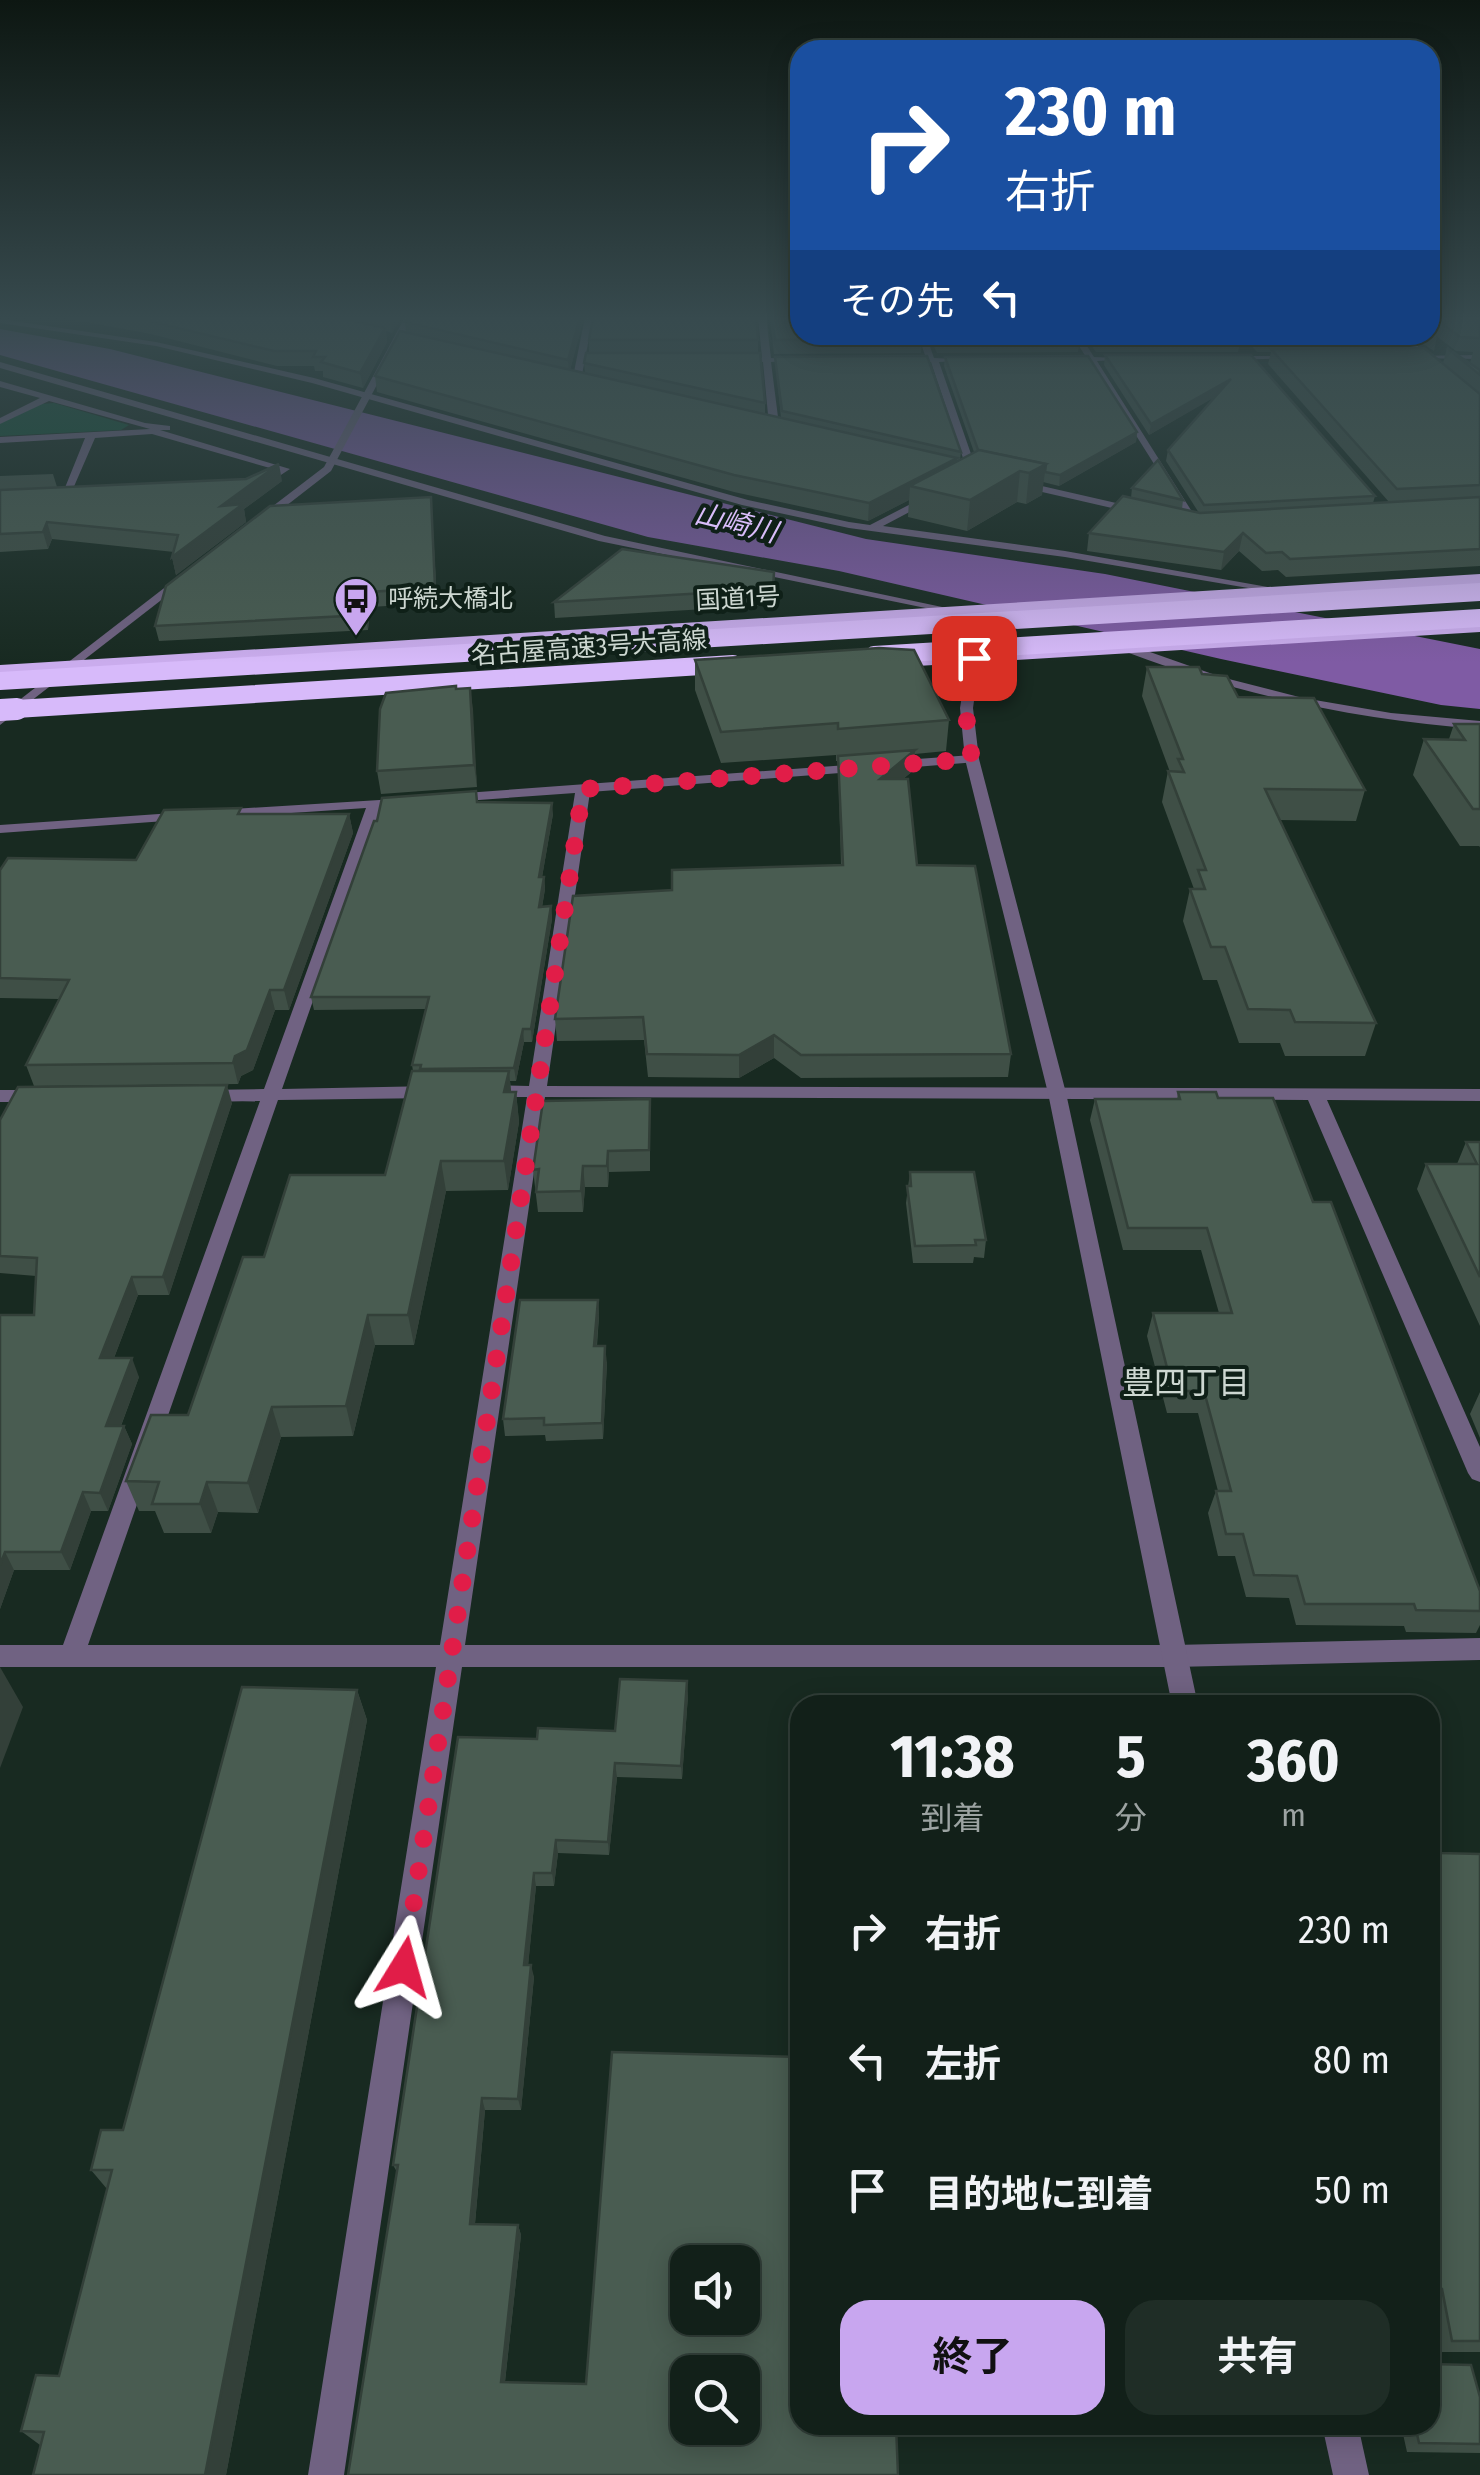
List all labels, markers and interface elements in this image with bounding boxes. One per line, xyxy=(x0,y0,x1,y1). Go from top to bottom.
text: 230 m xyxy=(1005,70,1177,154)
icon: right xyxy=(840,80,970,210)
text: 右折 xyxy=(1005,165,1095,219)
icon: left xyxy=(974,270,1029,325)
text: その先 xyxy=(840,278,954,324)
water label: 山崎川 xyxy=(691,497,784,550)
bus stop icon: 呼続大橋北 xyxy=(333,576,379,637)
street label: 国道1号 xyxy=(695,582,781,616)
place label: 呼続大橋北 xyxy=(388,584,513,614)
pin xyxy=(932,616,1017,701)
street label: 名古屋高速3号大高線 xyxy=(470,625,708,671)
icon: arrive xyxy=(947,631,1002,686)
district label: 豊四丁目 xyxy=(1122,1364,1250,1402)
text: 11:38 xyxy=(890,1721,1015,1793)
text: 5 xyxy=(1116,1721,1146,1793)
text: 360 xyxy=(1247,1725,1340,1797)
text: m xyxy=(1281,1796,1306,1834)
text: 到着 xyxy=(920,1799,984,1837)
text: 分 xyxy=(1115,1799,1147,1837)
icon: right xyxy=(840,1903,895,1958)
text: 230 m xyxy=(1298,1907,1390,1953)
text: 右折 xyxy=(925,1911,1001,1957)
position arrow xyxy=(352,1915,456,2019)
icon: left xyxy=(840,2033,895,2088)
text: 80 m xyxy=(1313,2037,1390,2083)
text: 左折 xyxy=(925,2041,1001,2087)
icon: arrive xyxy=(840,2163,895,2218)
text: 50 m xyxy=(1315,2167,1390,2213)
text: 目的地に到着 xyxy=(925,2171,1153,2217)
map controls xyxy=(670,2245,760,2445)
button: sound xyxy=(670,2245,760,2335)
button: 終了 xyxy=(840,2300,1105,2415)
button: 共有 xyxy=(1125,2300,1390,2415)
button: search xyxy=(670,2355,760,2445)

